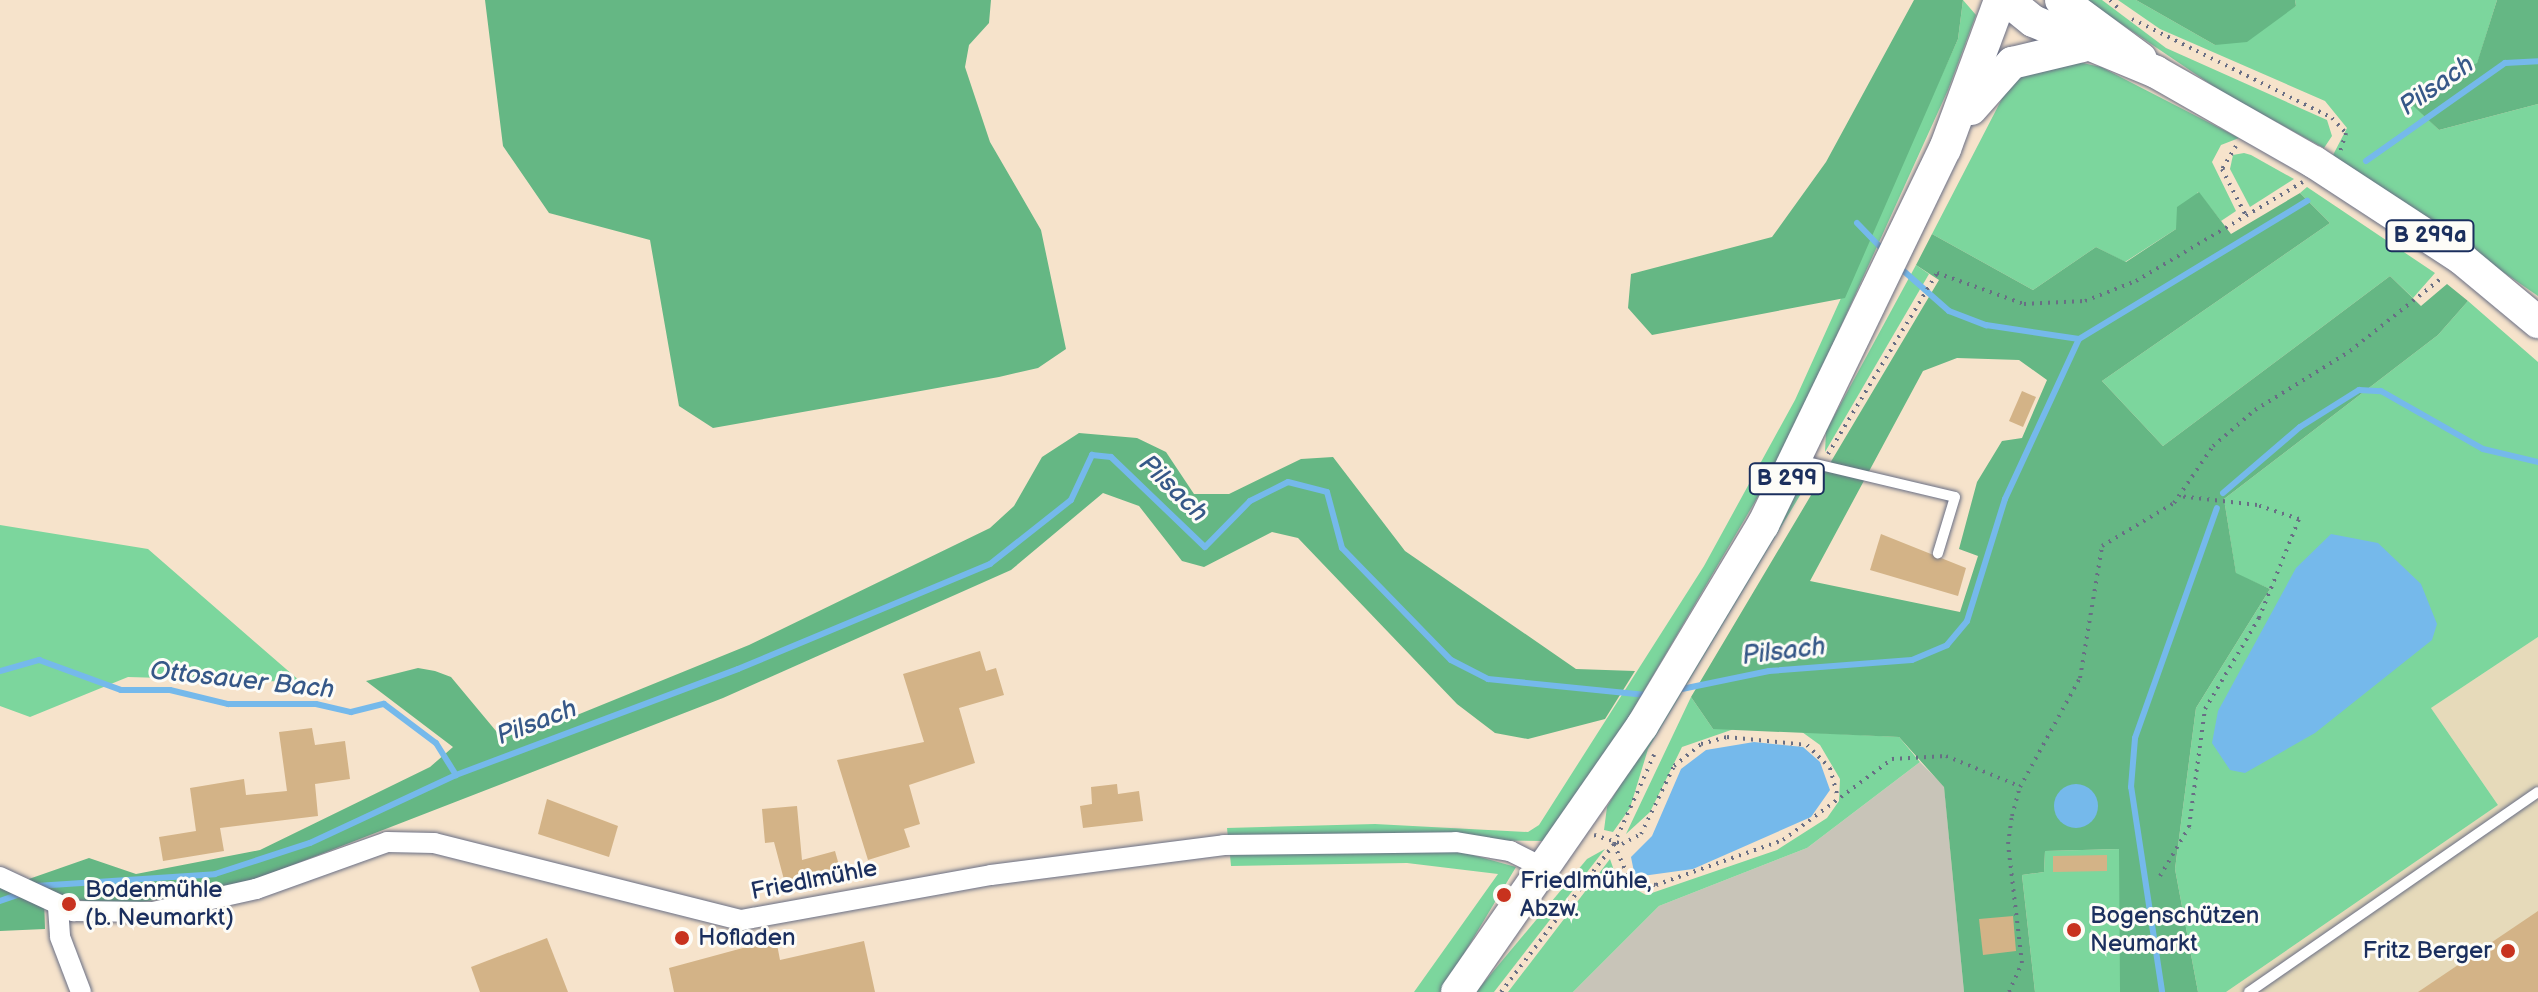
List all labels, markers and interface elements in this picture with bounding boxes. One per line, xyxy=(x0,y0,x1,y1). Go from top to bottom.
water label: Pilsach xyxy=(2394,49,2480,123)
road number: B 299a xyxy=(2384,218,2476,254)
water label: Pilsach xyxy=(1132,449,1214,529)
road number: B 299 xyxy=(1747,461,1827,497)
water label: Pilsach xyxy=(1741,631,1827,673)
water label: Ottosauer Bach xyxy=(148,656,336,706)
water label: Pilsach xyxy=(492,693,582,753)
street label: Friedlmühle xyxy=(749,854,879,906)
place label: Friedlmühle, Abzw. xyxy=(1520,867,1652,923)
place label: Bodenmühle (b. Neumarkt) xyxy=(85,876,234,932)
marker: Friedlmühle, Abzw. xyxy=(1495,886,1513,904)
marker: Bodenmühle (b. Neumarkt) xyxy=(60,895,78,913)
place label: Bogenschützen Neumarkt xyxy=(2090,902,2259,958)
marker: Bogenschützen Neumarkt xyxy=(2065,921,2083,939)
place label: Hofladen xyxy=(698,924,796,952)
marker: Hofladen xyxy=(673,929,691,947)
place label: Fritz Berger xyxy=(2362,937,2492,965)
marker: Fritz Berger xyxy=(2499,942,2517,960)

